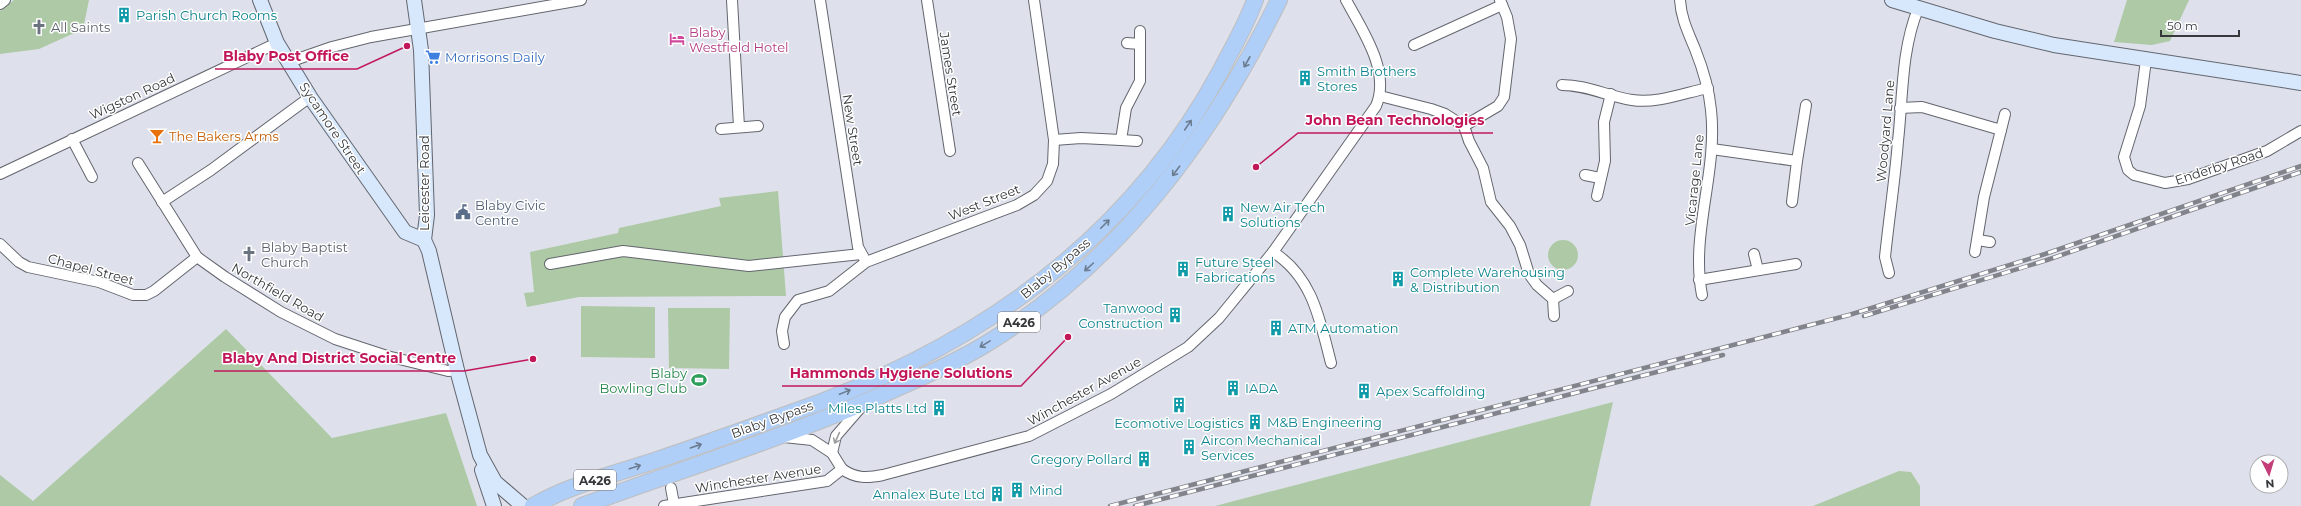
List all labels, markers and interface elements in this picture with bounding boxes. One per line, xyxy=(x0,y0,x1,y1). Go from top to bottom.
building icon: Parish Church Rooms xyxy=(115,6,133,24)
place label: Parish Church Rooms xyxy=(136,7,277,23)
scale bar xyxy=(2161,12,2239,38)
church icon: All Saints xyxy=(30,18,48,36)
text: 50 m xyxy=(2167,18,2198,33)
place label: All Saints xyxy=(51,19,110,35)
place label: Blaby Westfield Hotel xyxy=(689,24,789,55)
hotel icon: Blaby Westfield Hotel xyxy=(668,30,686,48)
street label: James Street xyxy=(936,30,966,117)
callout: Blaby Post Office xyxy=(215,43,357,69)
text: Blaby Post Office xyxy=(223,47,349,65)
supermarket icon: Morrisons Daily xyxy=(424,48,442,66)
place label: Morrisons Daily xyxy=(445,49,546,65)
one-way arrow xyxy=(1242,56,1250,68)
place label: Smith Brothers Stores xyxy=(1317,63,1416,94)
street label: Wigston Road xyxy=(87,69,177,123)
building icon: Smith Brothers Stores xyxy=(1296,69,1314,87)
street label: Sycamore Street xyxy=(296,79,370,177)
street label: Woodyard Lane xyxy=(1873,79,1897,183)
street label: New Street xyxy=(839,93,867,167)
callout: John Bean Technologies xyxy=(1298,107,1493,133)
text: John Bean Technologies xyxy=(1305,111,1485,129)
one-way arrow xyxy=(1184,119,1192,130)
bar icon: The Bakers Arms xyxy=(148,127,166,145)
place label: The Bakers Arms xyxy=(169,128,279,144)
street label: Vicarage Lane xyxy=(1681,133,1707,226)
street label: Leicester Road xyxy=(416,135,432,231)
street label: Enderby Road xyxy=(2173,144,2265,188)
one-way arrow xyxy=(1172,165,1181,176)
street label: West Street xyxy=(946,180,1022,224)
place label: Blaby Civic Centre xyxy=(475,197,546,228)
place label: New Air Tech Solutions xyxy=(1240,199,1325,230)
public building icon: Blaby Civic Centre xyxy=(454,203,472,221)
building icon: New Air Tech Solutions xyxy=(1219,205,1237,223)
one-way arrow xyxy=(1100,219,1110,229)
street label: Blaby Bypass xyxy=(1017,234,1093,302)
place label: Blaby Baptist Church xyxy=(261,239,348,270)
church icon: Blaby Baptist Church xyxy=(240,245,258,263)
street label: Chapel Street xyxy=(46,250,136,288)
place label: Future Steel Fabrications xyxy=(1195,254,1275,285)
street label: Northfield Road xyxy=(229,259,327,325)
building icon: Future Steel Fabrications xyxy=(1174,260,1192,278)
one-way arrow xyxy=(1084,262,1094,271)
place label: Complete Warehousing & Distribution xyxy=(1410,264,1565,295)
building icon: Complete Warehousing & Distribution xyxy=(1389,270,1407,288)
place label: Tanwood Construction xyxy=(1078,300,1163,331)
building icon: Tanwood Construction xyxy=(1166,306,1184,324)
road number: A426 xyxy=(998,312,1040,332)
building icon: ATM Automation xyxy=(1267,319,1285,337)
place label: ATM Automation xyxy=(1288,320,1398,336)
one-way arrow xyxy=(979,341,991,349)
callout: Blaby And District Social Centre xyxy=(214,345,464,371)
text: Blaby And District Social Centre xyxy=(222,349,456,367)
street label: Winchester Avenue xyxy=(1024,353,1144,429)
callout: Hammonds Hygiene Solutions xyxy=(782,360,1021,386)
text: Hammonds Hygiene Solutions xyxy=(790,364,1013,382)
place label: Blaby Bowling Club xyxy=(599,365,688,396)
sports icon: Blaby Bowling Club xyxy=(690,371,708,389)
building icon: IADA xyxy=(1224,379,1242,397)
place label: IADA xyxy=(1245,380,1279,396)
building icon: Apex Scaffolding xyxy=(1355,382,1373,400)
place label: Apex Scaffolding xyxy=(1376,383,1486,399)
one-way arrow xyxy=(838,388,850,395)
building icon: Ecomotive Logistics xyxy=(1170,396,1188,414)
street label: Blaby Bypass xyxy=(729,397,815,441)
building icon: Miles Platts Ltd xyxy=(930,399,948,417)
place label: Miles Platts Ltd xyxy=(828,400,927,416)
building icon: M&B Engineering xyxy=(1246,413,1264,431)
place label: M&B Engineering xyxy=(1267,414,1382,430)
place label: Ecomotive Logistics xyxy=(1114,415,1244,431)
one-way arrow xyxy=(833,432,840,444)
place label: Aircon Mechanical Services xyxy=(1201,432,1321,463)
building icon: Aircon Mechanical Services xyxy=(1180,438,1198,456)
one-way arrow xyxy=(690,442,703,449)
building icon: Gregory Pollard xyxy=(1135,450,1153,468)
place label: Gregory Pollard xyxy=(1031,451,1132,467)
north arrow xyxy=(2249,454,2289,494)
street label: Winchester Avenue xyxy=(694,460,822,496)
one-way arrow xyxy=(628,463,641,470)
road number: A426 xyxy=(574,470,616,490)
text: N xyxy=(2265,477,2275,491)
building icon: Mind xyxy=(1008,481,1026,499)
place label: Mind xyxy=(1029,482,1063,498)
building icon: Annalex Bute Ltd xyxy=(988,485,1006,503)
place label: Annalex Bute Ltd xyxy=(873,486,985,502)

